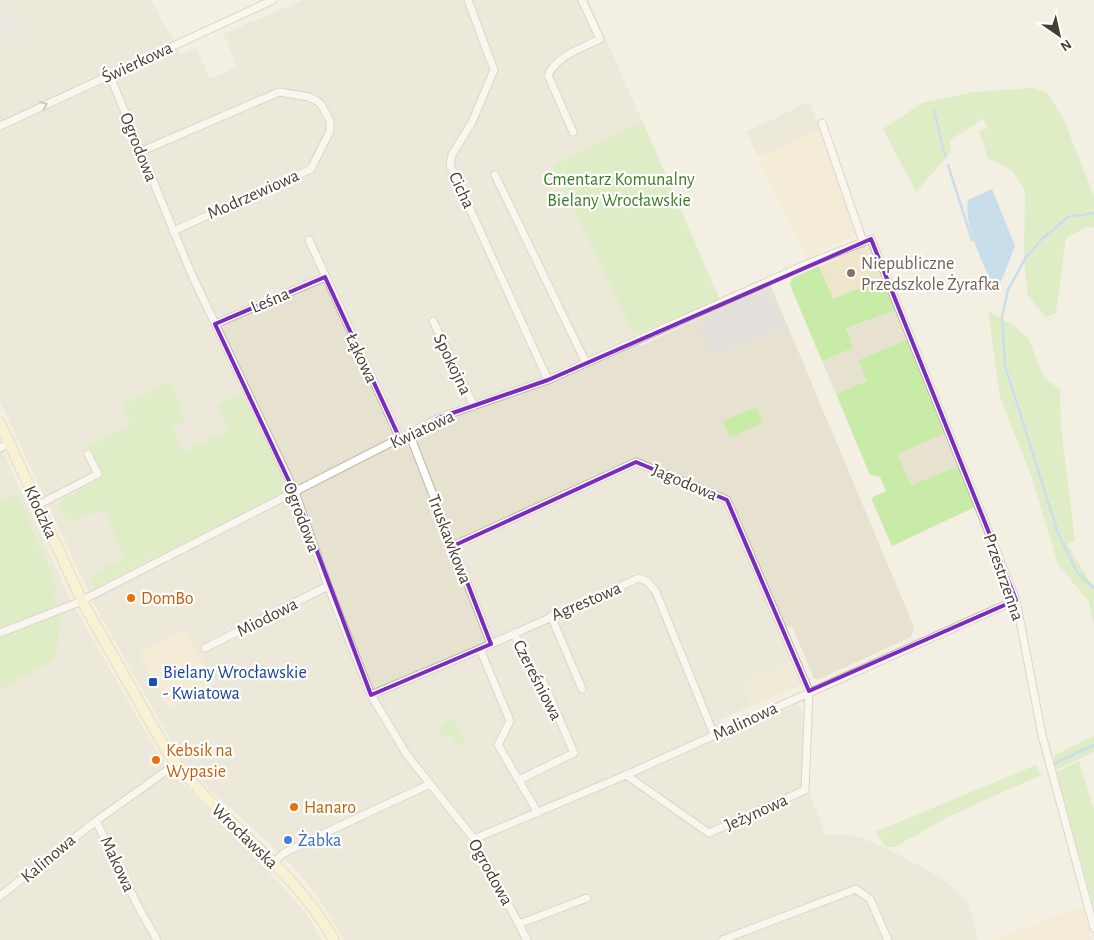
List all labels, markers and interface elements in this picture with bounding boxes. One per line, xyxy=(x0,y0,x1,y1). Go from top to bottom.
north arrow xyxy=(1034,10,1084,60)
street label: Świerkowa xyxy=(98,36,175,87)
text: N xyxy=(1058,36,1074,53)
one-way arrow xyxy=(39,100,48,111)
street label: Ogrodowa xyxy=(116,110,160,185)
street label: Modrzewiowa xyxy=(205,167,302,223)
street label: Cicha xyxy=(445,169,477,212)
park label: Cmentarz Komunalny Bielany Wrocławskie xyxy=(543,171,695,210)
place label: Niepubliczne Przedszkole Żyrafka xyxy=(861,255,1000,294)
marker: Niepubliczne Przedszkole Żyrafka xyxy=(845,267,857,279)
street label: Leśna xyxy=(249,285,292,317)
street label: Łąkowa xyxy=(342,331,380,386)
street label: Spokojna xyxy=(430,331,475,398)
street label: Kwiatowa xyxy=(388,407,457,453)
street label: Jagodowa xyxy=(649,461,720,505)
street label: Ogrodowa xyxy=(280,480,323,555)
street label: Kłodzka xyxy=(20,483,60,542)
street label: Truskawkowa xyxy=(424,492,474,586)
street label: Przestrzenna xyxy=(980,531,1026,623)
street label: Agrestowa xyxy=(549,579,624,625)
place label: DomBo xyxy=(141,590,194,608)
marker: DomBo xyxy=(125,592,137,604)
street label: Miodowa xyxy=(234,595,301,641)
street label: Czereśniowa xyxy=(509,637,565,724)
place label: Bielany Wrocławskie - Kwiatowa xyxy=(163,664,307,703)
marker: Bielany Wrocławskie - Kwiatowa xyxy=(147,676,159,688)
street label: Malinowa xyxy=(710,699,781,745)
place label: Kebsik na Wypasie xyxy=(166,742,233,781)
marker: Kebsik na Wypasie xyxy=(150,754,162,766)
street label: Jeżynowa xyxy=(722,791,791,835)
place label: Hanaro xyxy=(304,799,356,817)
street label: Wrocławska xyxy=(208,801,281,873)
marker: Hanaro xyxy=(288,801,300,813)
place label: Żabka xyxy=(298,830,341,850)
street label: Kalinowa xyxy=(18,831,79,886)
street label: Makowa xyxy=(96,834,138,895)
marker: Żabka xyxy=(282,834,294,846)
street label: Ogrodowa xyxy=(465,836,516,909)

